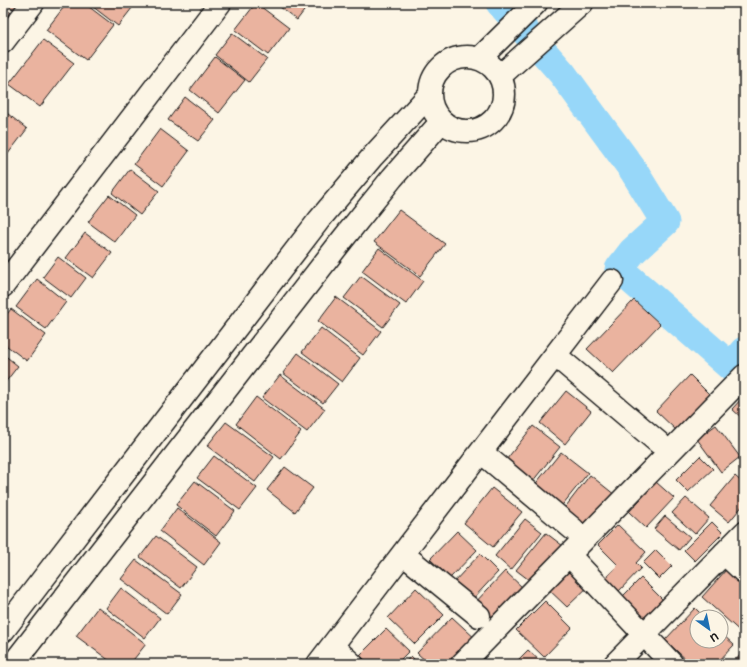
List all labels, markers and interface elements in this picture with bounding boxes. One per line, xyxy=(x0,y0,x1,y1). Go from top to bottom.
north arrow xyxy=(689,609,729,649)
text: U xyxy=(707,629,722,646)

